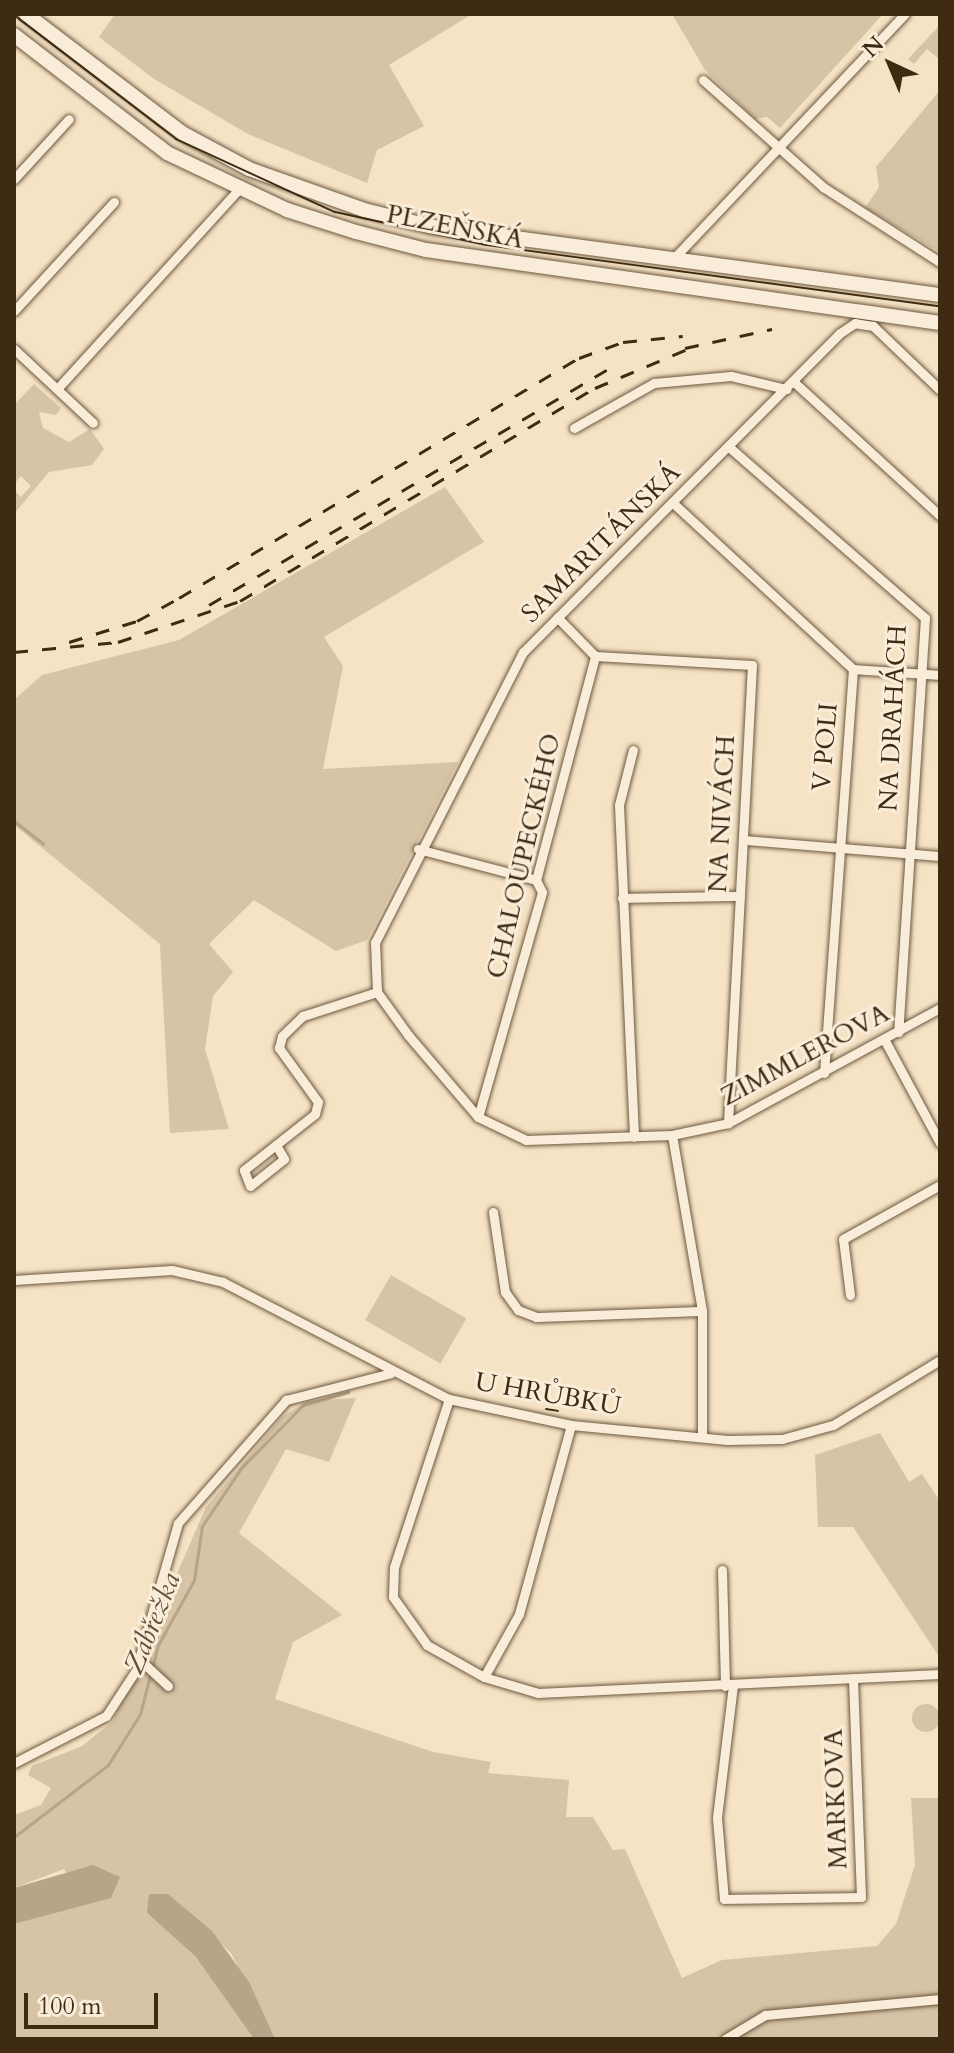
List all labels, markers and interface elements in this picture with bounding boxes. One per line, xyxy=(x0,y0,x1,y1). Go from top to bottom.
north arrow xyxy=(850,24,930,104)
text: N xyxy=(856,29,891,64)
street label: PLZEŇSKÁ xyxy=(384,198,526,256)
street label: SAMARITÁNSKÁ xyxy=(515,457,687,629)
street label: NA DRAHÁCH xyxy=(873,624,913,812)
street label: V POLI xyxy=(806,702,844,792)
street label: CHALOUPECKÉHO xyxy=(481,730,567,982)
street label: NA NIVÁCH xyxy=(702,734,742,894)
street label: ZIMMLEROVA xyxy=(715,998,895,1112)
street label: U HRŮBKŮ xyxy=(473,1366,623,1422)
water label: Zábřežka xyxy=(117,1568,187,1678)
street label: MARKOVA xyxy=(818,1728,854,1870)
scale bar xyxy=(28,1977,162,2027)
text: 100 m xyxy=(38,1990,102,2023)

